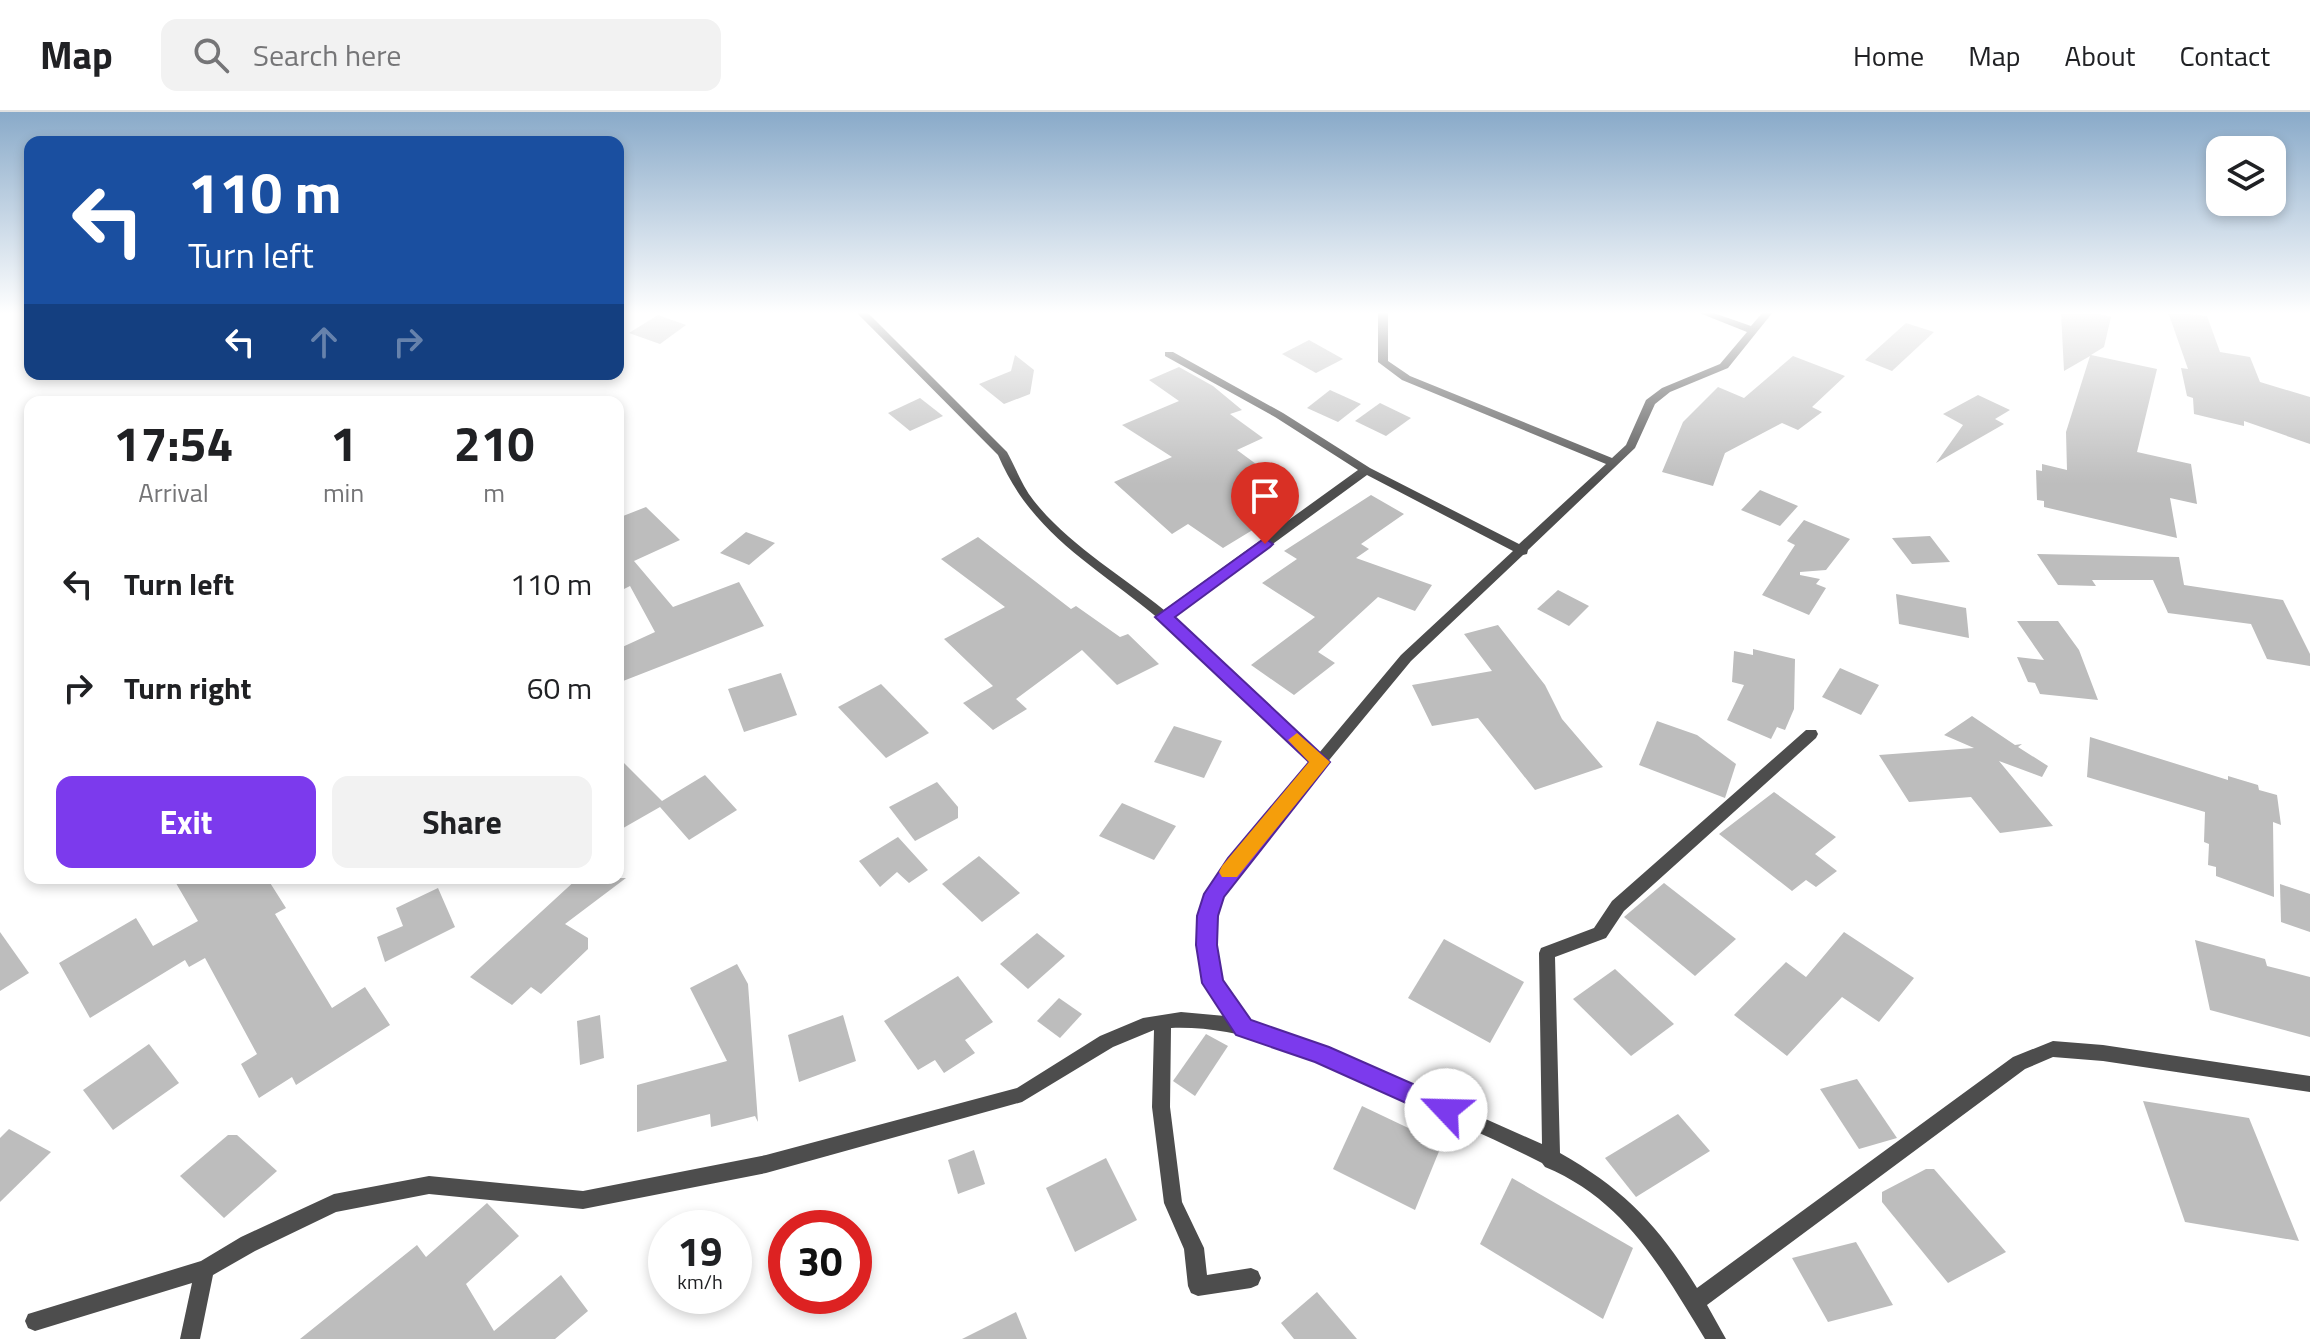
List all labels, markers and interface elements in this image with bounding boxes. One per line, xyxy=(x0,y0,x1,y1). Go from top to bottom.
search box xyxy=(161,19,721,91)
text: Map xyxy=(40,26,113,84)
text: Search here xyxy=(253,32,402,78)
icon: search xyxy=(189,33,233,77)
text: Home xyxy=(1853,34,1924,77)
text: Map xyxy=(1968,34,2021,77)
text: About xyxy=(2065,34,2135,77)
text: Contact xyxy=(2179,34,2270,77)
map controls xyxy=(2206,136,2286,216)
button: layers xyxy=(2206,136,2286,216)
text: 110 m xyxy=(188,150,341,235)
icon: left xyxy=(56,168,160,272)
text: Turn left xyxy=(188,227,314,282)
icon: left xyxy=(218,320,262,364)
icon: ahead xyxy=(302,320,346,364)
icon: right xyxy=(386,320,430,364)
text: 17:54 xyxy=(114,407,233,480)
text: 1 xyxy=(330,407,357,480)
text: 210 xyxy=(454,407,534,480)
pin xyxy=(1231,462,1299,544)
text: Arrival xyxy=(138,473,209,512)
text: min xyxy=(323,473,364,512)
text: m xyxy=(483,473,505,512)
icon: arrive xyxy=(1243,474,1287,518)
text: Turn left xyxy=(124,561,234,607)
text: 110 m xyxy=(510,561,592,607)
icon: left xyxy=(56,562,100,606)
text: Turn right xyxy=(124,665,252,711)
text: 60 m xyxy=(527,665,592,711)
icon: right xyxy=(56,666,100,710)
button: Exit xyxy=(56,776,316,868)
button: Share xyxy=(332,776,592,868)
position arrow xyxy=(1404,1068,1488,1152)
speed limit sign: 30 xyxy=(768,1210,872,1314)
text: 19 xyxy=(678,1221,722,1282)
text: km/h xyxy=(677,1266,723,1297)

